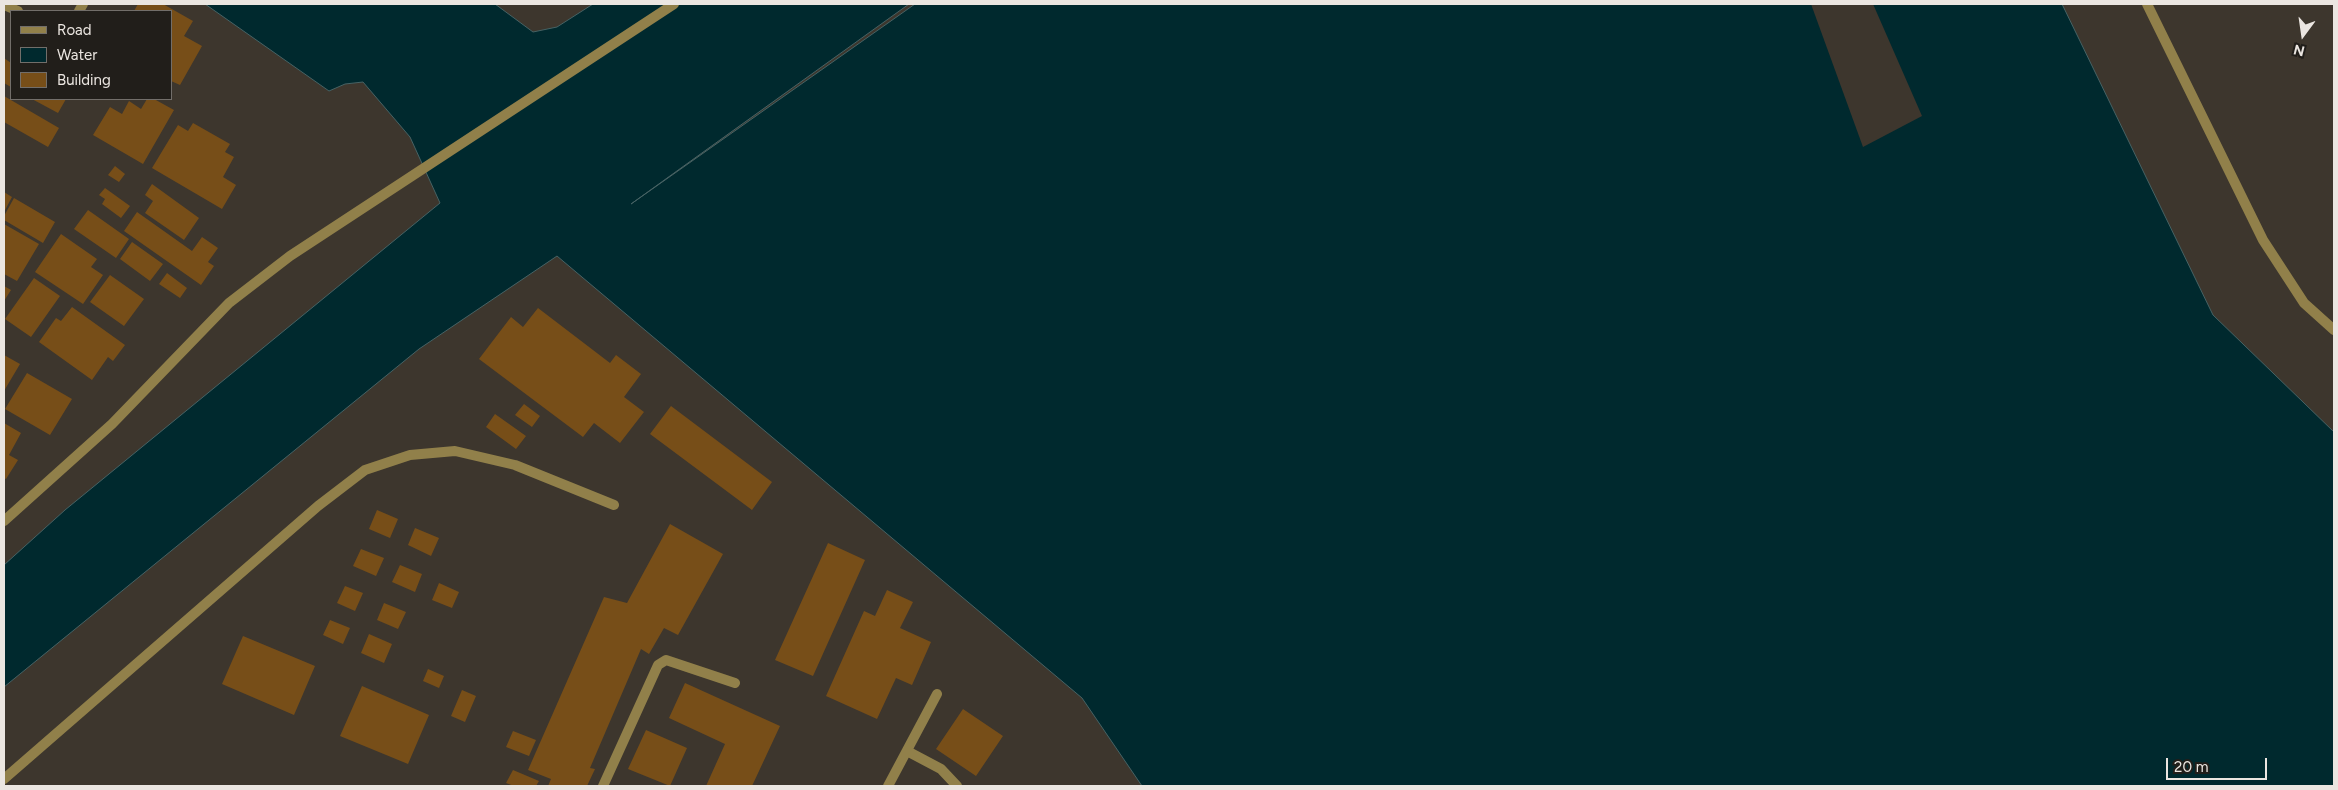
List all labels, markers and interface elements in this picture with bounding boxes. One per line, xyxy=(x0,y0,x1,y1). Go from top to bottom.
legend xyxy=(10,10,172,100)
north arrow xyxy=(2278,10,2328,60)
text: Road xyxy=(57,21,92,39)
text: N xyxy=(2292,40,2307,60)
text: Water xyxy=(57,46,97,64)
text: Building xyxy=(57,71,111,89)
scale bar xyxy=(2168,748,2269,780)
text: 20 m xyxy=(2174,758,2208,776)

